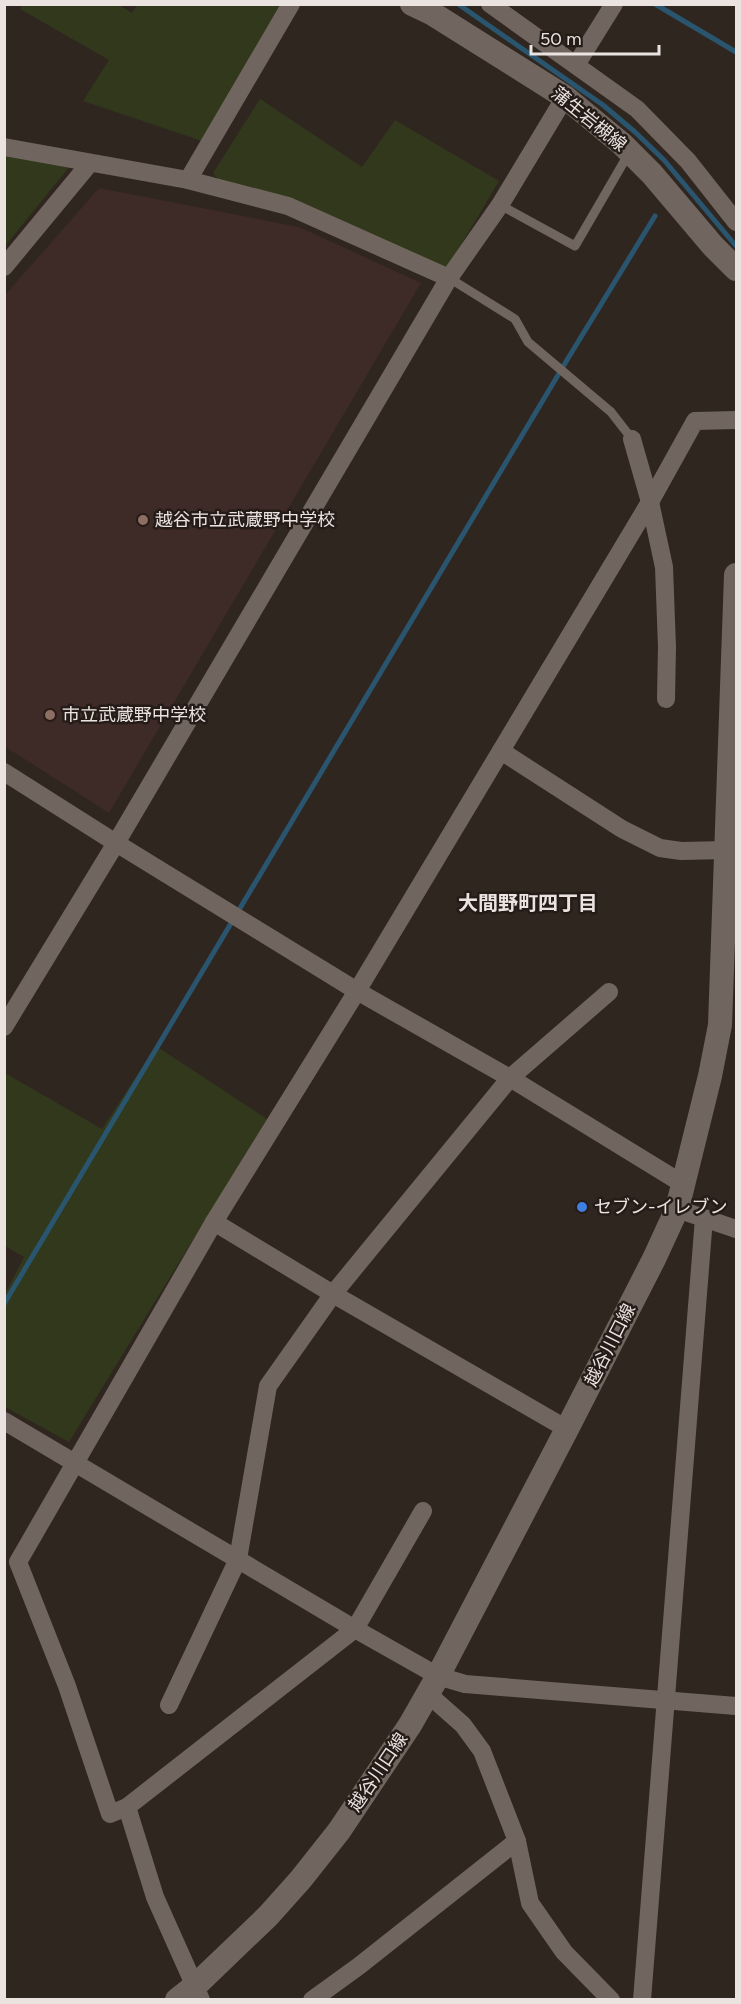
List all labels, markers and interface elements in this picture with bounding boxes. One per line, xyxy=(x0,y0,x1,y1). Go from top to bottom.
scale bar xyxy=(531,18,658,56)
text: 50 m xyxy=(540,28,582,50)
street label: 蒲生岩槻線 xyxy=(547,82,631,156)
place label: 越谷市立武蔵野中学校 xyxy=(155,509,335,531)
marker: 越谷市立武蔵野中学校 xyxy=(136,513,150,527)
place label: 市立武蔵野中学校 xyxy=(62,704,206,726)
marker: 市立武蔵野中学校 xyxy=(43,708,57,722)
district label: 大間野町四丁目 xyxy=(458,891,598,915)
place label: セブン-イレブン xyxy=(594,1196,728,1218)
marker: セブン-イレブン xyxy=(575,1200,589,1214)
street label: 越谷川口線 xyxy=(580,1300,640,1390)
street label: 越谷川口線 xyxy=(344,1729,412,1815)

